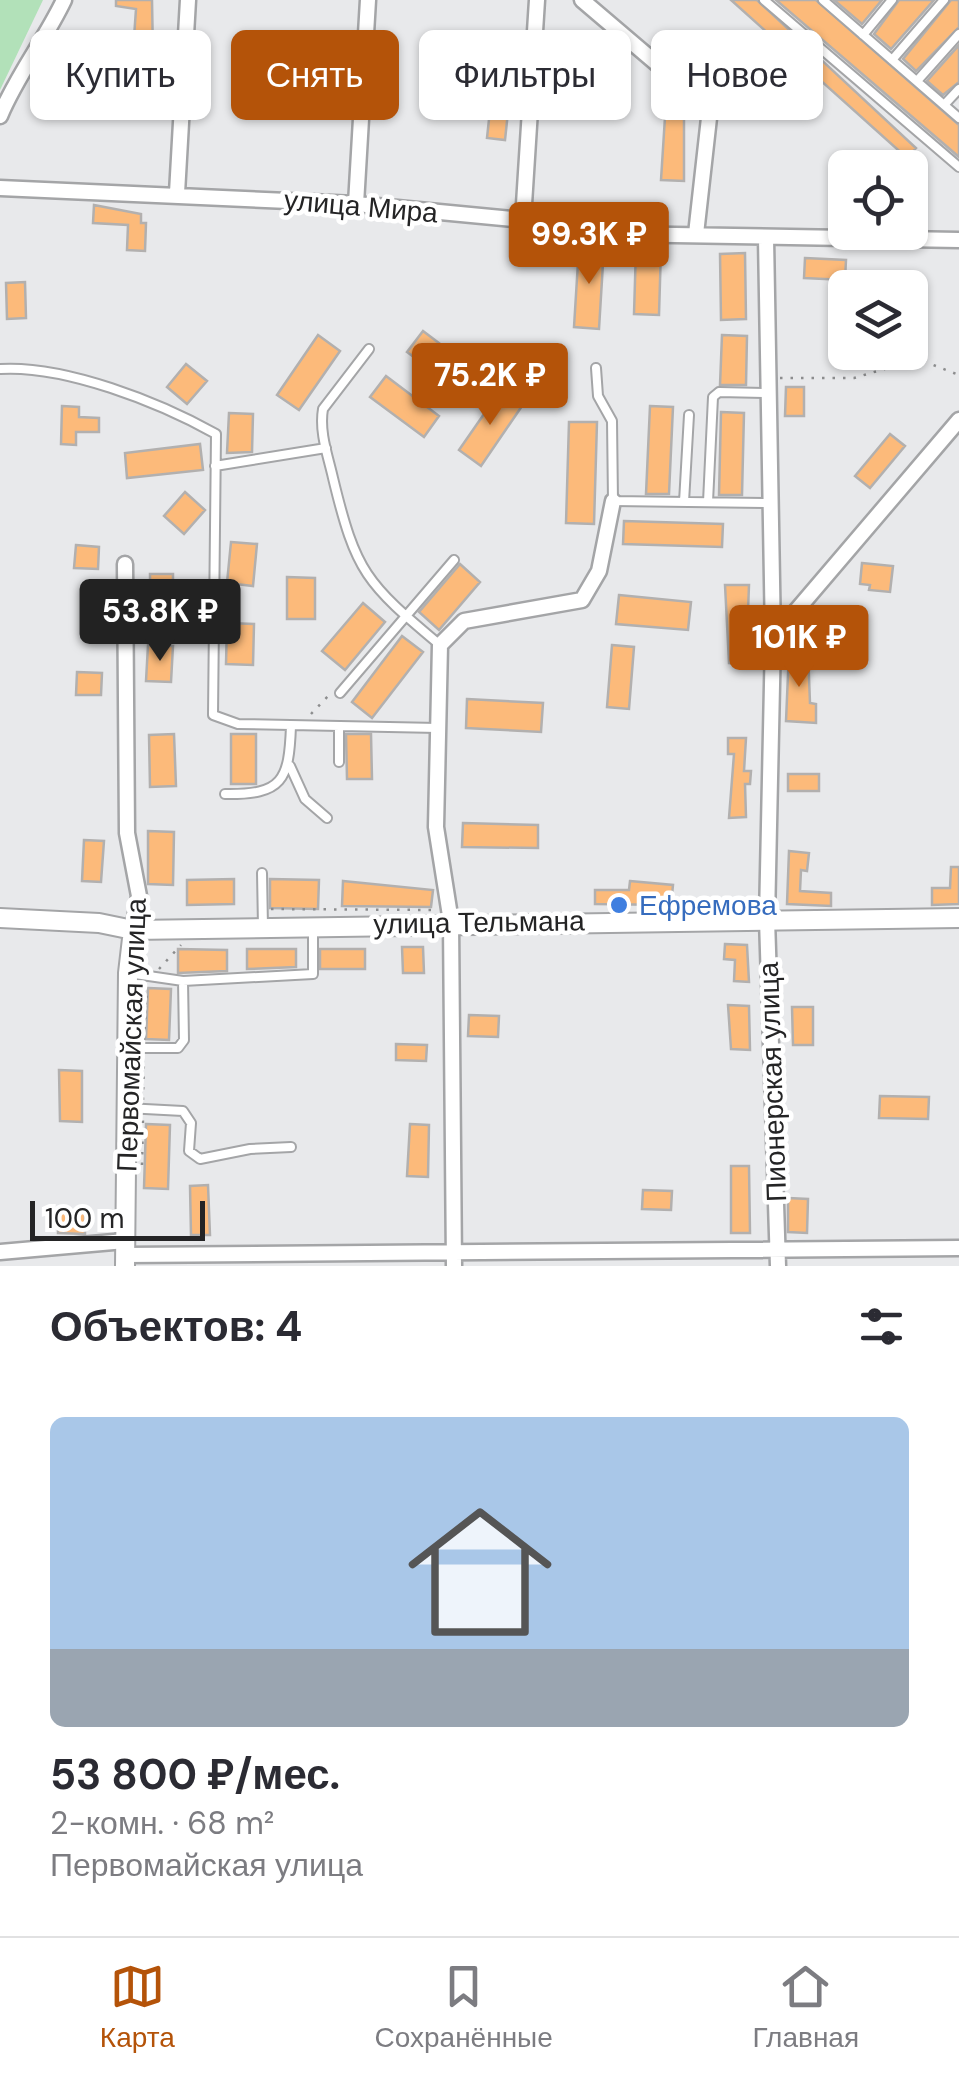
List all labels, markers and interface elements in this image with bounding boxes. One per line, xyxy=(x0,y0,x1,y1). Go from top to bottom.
chip: Купить xyxy=(30,30,211,120)
chip: Снять xyxy=(231,30,399,120)
chip: Фильтры xyxy=(419,30,631,120)
chip: Новое xyxy=(651,30,823,120)
map controls xyxy=(828,150,928,370)
button: locate xyxy=(828,150,928,250)
street label: улица Мира xyxy=(282,181,440,232)
pin: 99.3K ₽ xyxy=(497,202,681,287)
text: 99.3K ₽ xyxy=(531,213,647,255)
button: layers xyxy=(828,270,928,370)
pin: 75.2K ₽ xyxy=(398,343,582,428)
text: 75.2K ₽ xyxy=(434,354,546,396)
pin: 53.8K ₽ xyxy=(68,579,252,664)
text: 53.8K ₽ xyxy=(102,590,218,632)
pin: 101K ₽ xyxy=(718,605,880,690)
text: 101K ₽ xyxy=(751,616,847,658)
place label: Ефремова xyxy=(639,887,777,924)
marker: Ефремова xyxy=(608,894,630,916)
street label: Первомайская улица xyxy=(108,897,155,1173)
street label: улица Тельмана xyxy=(373,902,585,943)
street label: Пионерская улица xyxy=(750,961,795,1203)
scale bar xyxy=(30,1196,205,1240)
text: 100 m xyxy=(45,1200,124,1237)
text: Объектов: 4 xyxy=(50,1299,302,1354)
icon: filters xyxy=(854,1299,909,1354)
icon: home xyxy=(390,1482,570,1662)
text: 53 800 ₽/мес. xyxy=(50,1747,340,1802)
text: 2-комн. · 68 m² xyxy=(50,1802,274,1844)
text: Первомайская улица xyxy=(50,1844,363,1886)
tab: Карта xyxy=(100,1959,175,2056)
tab: Сохранённые xyxy=(375,1959,553,2056)
tab: Главная xyxy=(753,1959,859,2056)

